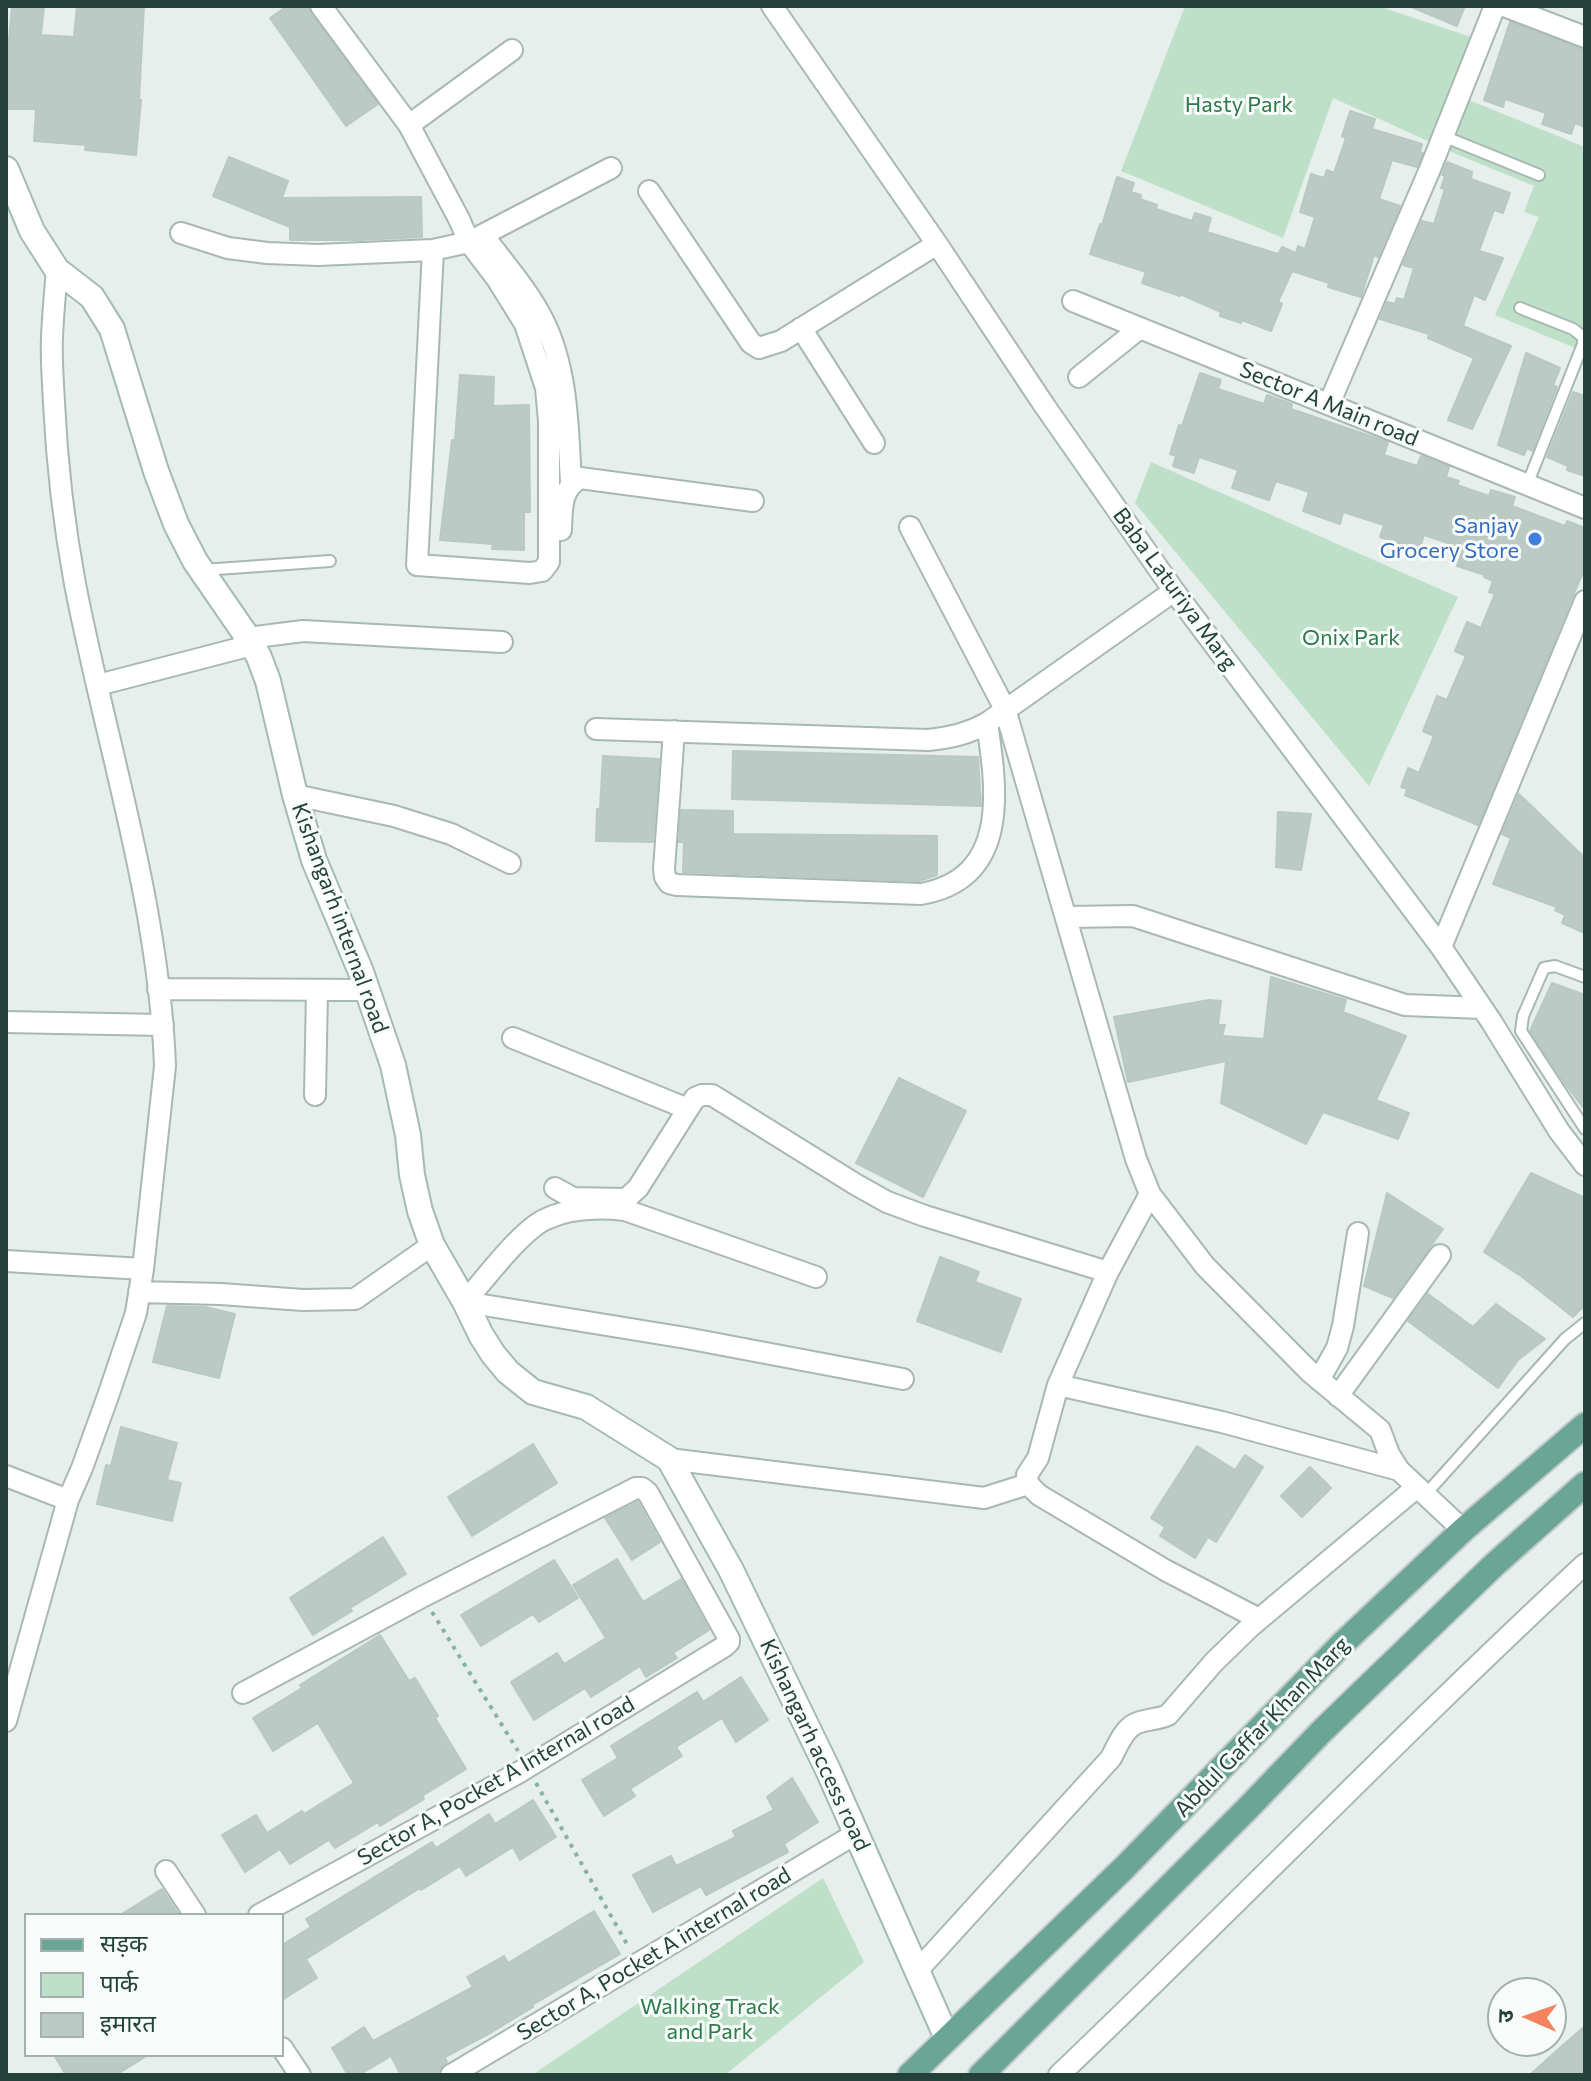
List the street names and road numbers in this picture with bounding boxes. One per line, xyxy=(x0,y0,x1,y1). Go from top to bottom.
street label: Sector A Main road xyxy=(1236,356,1422,452)
street label: Baba Laturiya Marg xyxy=(1107,503,1243,675)
street label: Kishangarh internal road xyxy=(286,799,394,1037)
street label: Abdul Gaffar Khan Marg xyxy=(1169,1631,1355,1823)
street label: Kishangarh access road xyxy=(754,1635,876,1855)
street label: Sector A, Pocket A Internal road xyxy=(353,1691,639,1871)
street label: Sector A, Pocket A internal road xyxy=(512,1862,796,2046)

